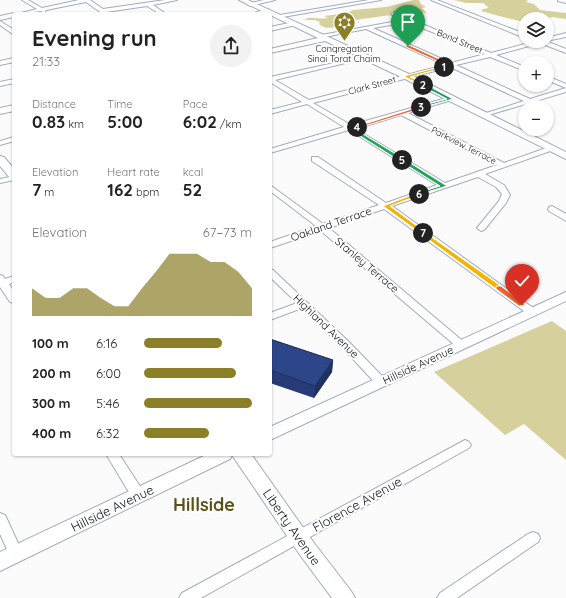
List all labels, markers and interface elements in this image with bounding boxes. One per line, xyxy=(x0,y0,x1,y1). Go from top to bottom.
pin xyxy=(391,5,425,46)
synagogue icon: Congregation Sinai Torat Chaim xyxy=(331,10,357,43)
icon: arrive xyxy=(397,11,419,33)
map controls xyxy=(518,12,554,136)
button: layers xyxy=(518,12,554,48)
text: Evening run xyxy=(32,24,157,52)
button: share xyxy=(210,25,252,67)
street label: Bond Street xyxy=(435,26,485,56)
place label: Congregation Sinai Torat Chaim xyxy=(308,43,380,64)
text: 21:33 xyxy=(32,53,60,69)
button: + xyxy=(518,56,554,92)
pin: 1 xyxy=(434,57,454,77)
text: 1 xyxy=(442,60,446,74)
street label: Clark Street xyxy=(347,73,397,97)
pin: 2 xyxy=(413,75,433,95)
text: 2 xyxy=(420,78,426,92)
text: Distance xyxy=(32,97,76,111)
text: Time xyxy=(107,97,133,111)
text: Pace xyxy=(183,97,208,111)
pin: 3 xyxy=(411,97,431,117)
text: 3 xyxy=(418,100,424,114)
button: − xyxy=(518,100,554,136)
text: 0.83 xyxy=(32,111,65,132)
text: 5:00 xyxy=(107,111,143,132)
text: 6:02 xyxy=(183,111,217,132)
text: km xyxy=(65,117,84,131)
text: /km xyxy=(217,117,241,131)
pin: 4 xyxy=(347,117,367,137)
text: 4 xyxy=(354,120,360,134)
street label: Parkview Terrace xyxy=(430,124,498,166)
pin: 5 xyxy=(392,150,412,170)
text: 5 xyxy=(399,153,405,167)
text: Elevation xyxy=(32,165,78,179)
text: Heart rate xyxy=(107,165,160,179)
text: kcal xyxy=(183,165,203,179)
text: 7 xyxy=(32,179,41,200)
text: 162 xyxy=(107,179,133,200)
text: 52 xyxy=(183,179,202,200)
pin: 6 xyxy=(409,184,429,204)
text: m xyxy=(41,185,54,199)
text: bpm xyxy=(133,185,159,199)
text: 6 xyxy=(416,187,422,201)
street label: Oakland Terrace xyxy=(289,204,373,244)
pin: 7 xyxy=(413,223,433,243)
text: Elevation xyxy=(32,224,87,240)
text: 67–73 m xyxy=(203,224,252,240)
text: 7 xyxy=(420,226,426,240)
street label: Stanley Terrace xyxy=(332,234,402,296)
pin xyxy=(505,264,539,305)
icon: check xyxy=(511,270,533,292)
street label: Highland Avenue xyxy=(290,291,362,361)
text: 100 m xyxy=(32,335,69,351)
text: 6:16 xyxy=(96,335,117,351)
street label: Hillside Avenue xyxy=(380,343,456,387)
text: 200 m xyxy=(32,365,71,381)
text: 6:00 xyxy=(96,365,121,381)
text: 300 m xyxy=(32,395,71,411)
text: 5:46 xyxy=(96,395,119,411)
text: 400 m xyxy=(32,425,71,441)
text: 6:32 xyxy=(96,425,119,441)
street label: Florence Avenue xyxy=(309,473,405,535)
street label: Hillside Avenue xyxy=(68,481,156,535)
street label: Liberty Avenue xyxy=(260,486,324,568)
district label: Hillside xyxy=(173,493,235,516)

